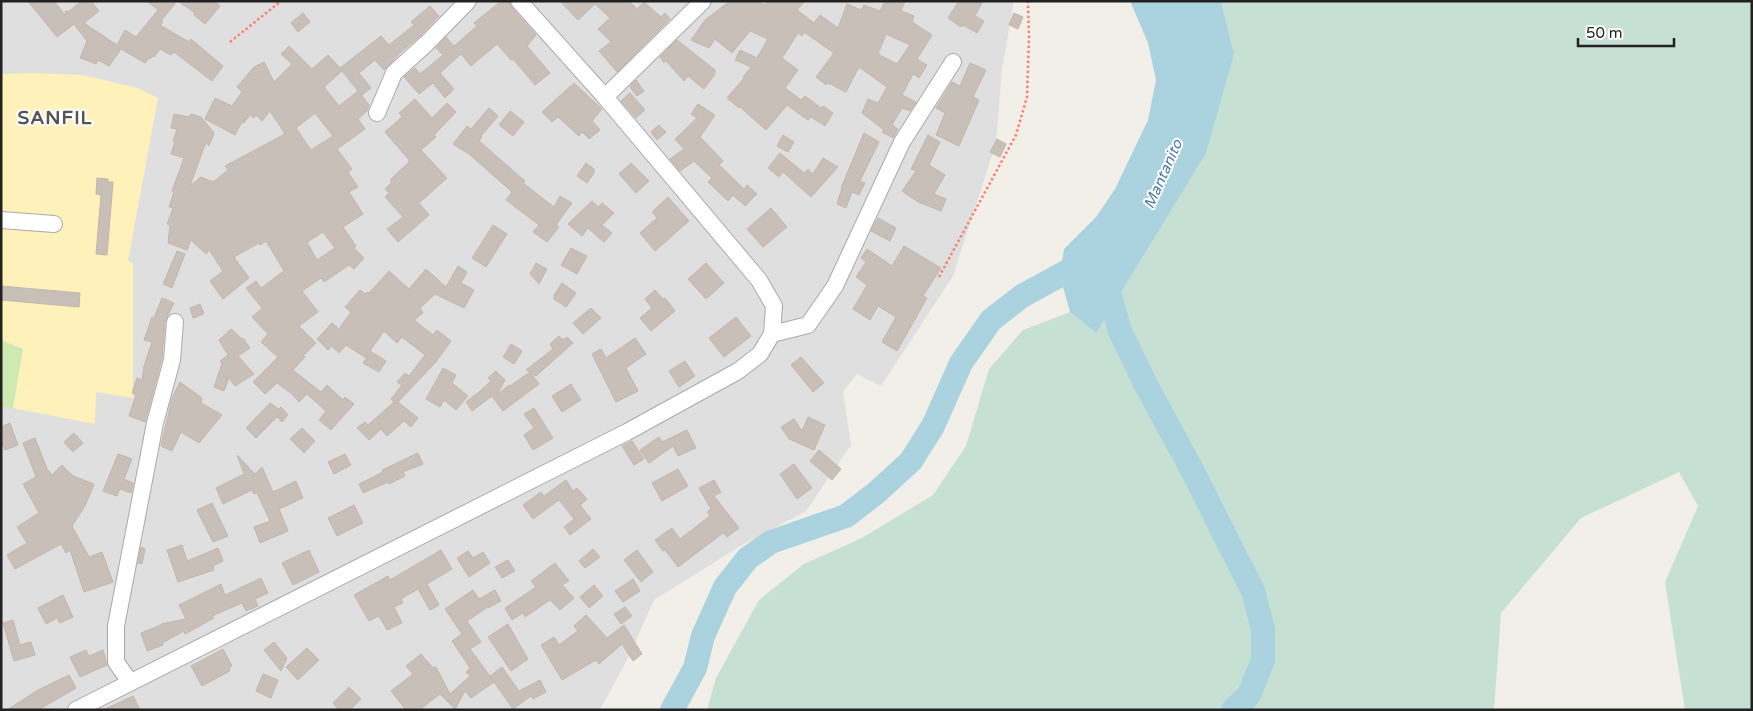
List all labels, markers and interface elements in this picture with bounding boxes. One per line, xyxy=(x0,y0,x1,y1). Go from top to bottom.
scale bar xyxy=(1578,15,1674,47)
text: 50 m xyxy=(1586,24,1623,42)
district label: SANFIL xyxy=(17,107,93,129)
water label: Mantanito xyxy=(1140,136,1187,211)

